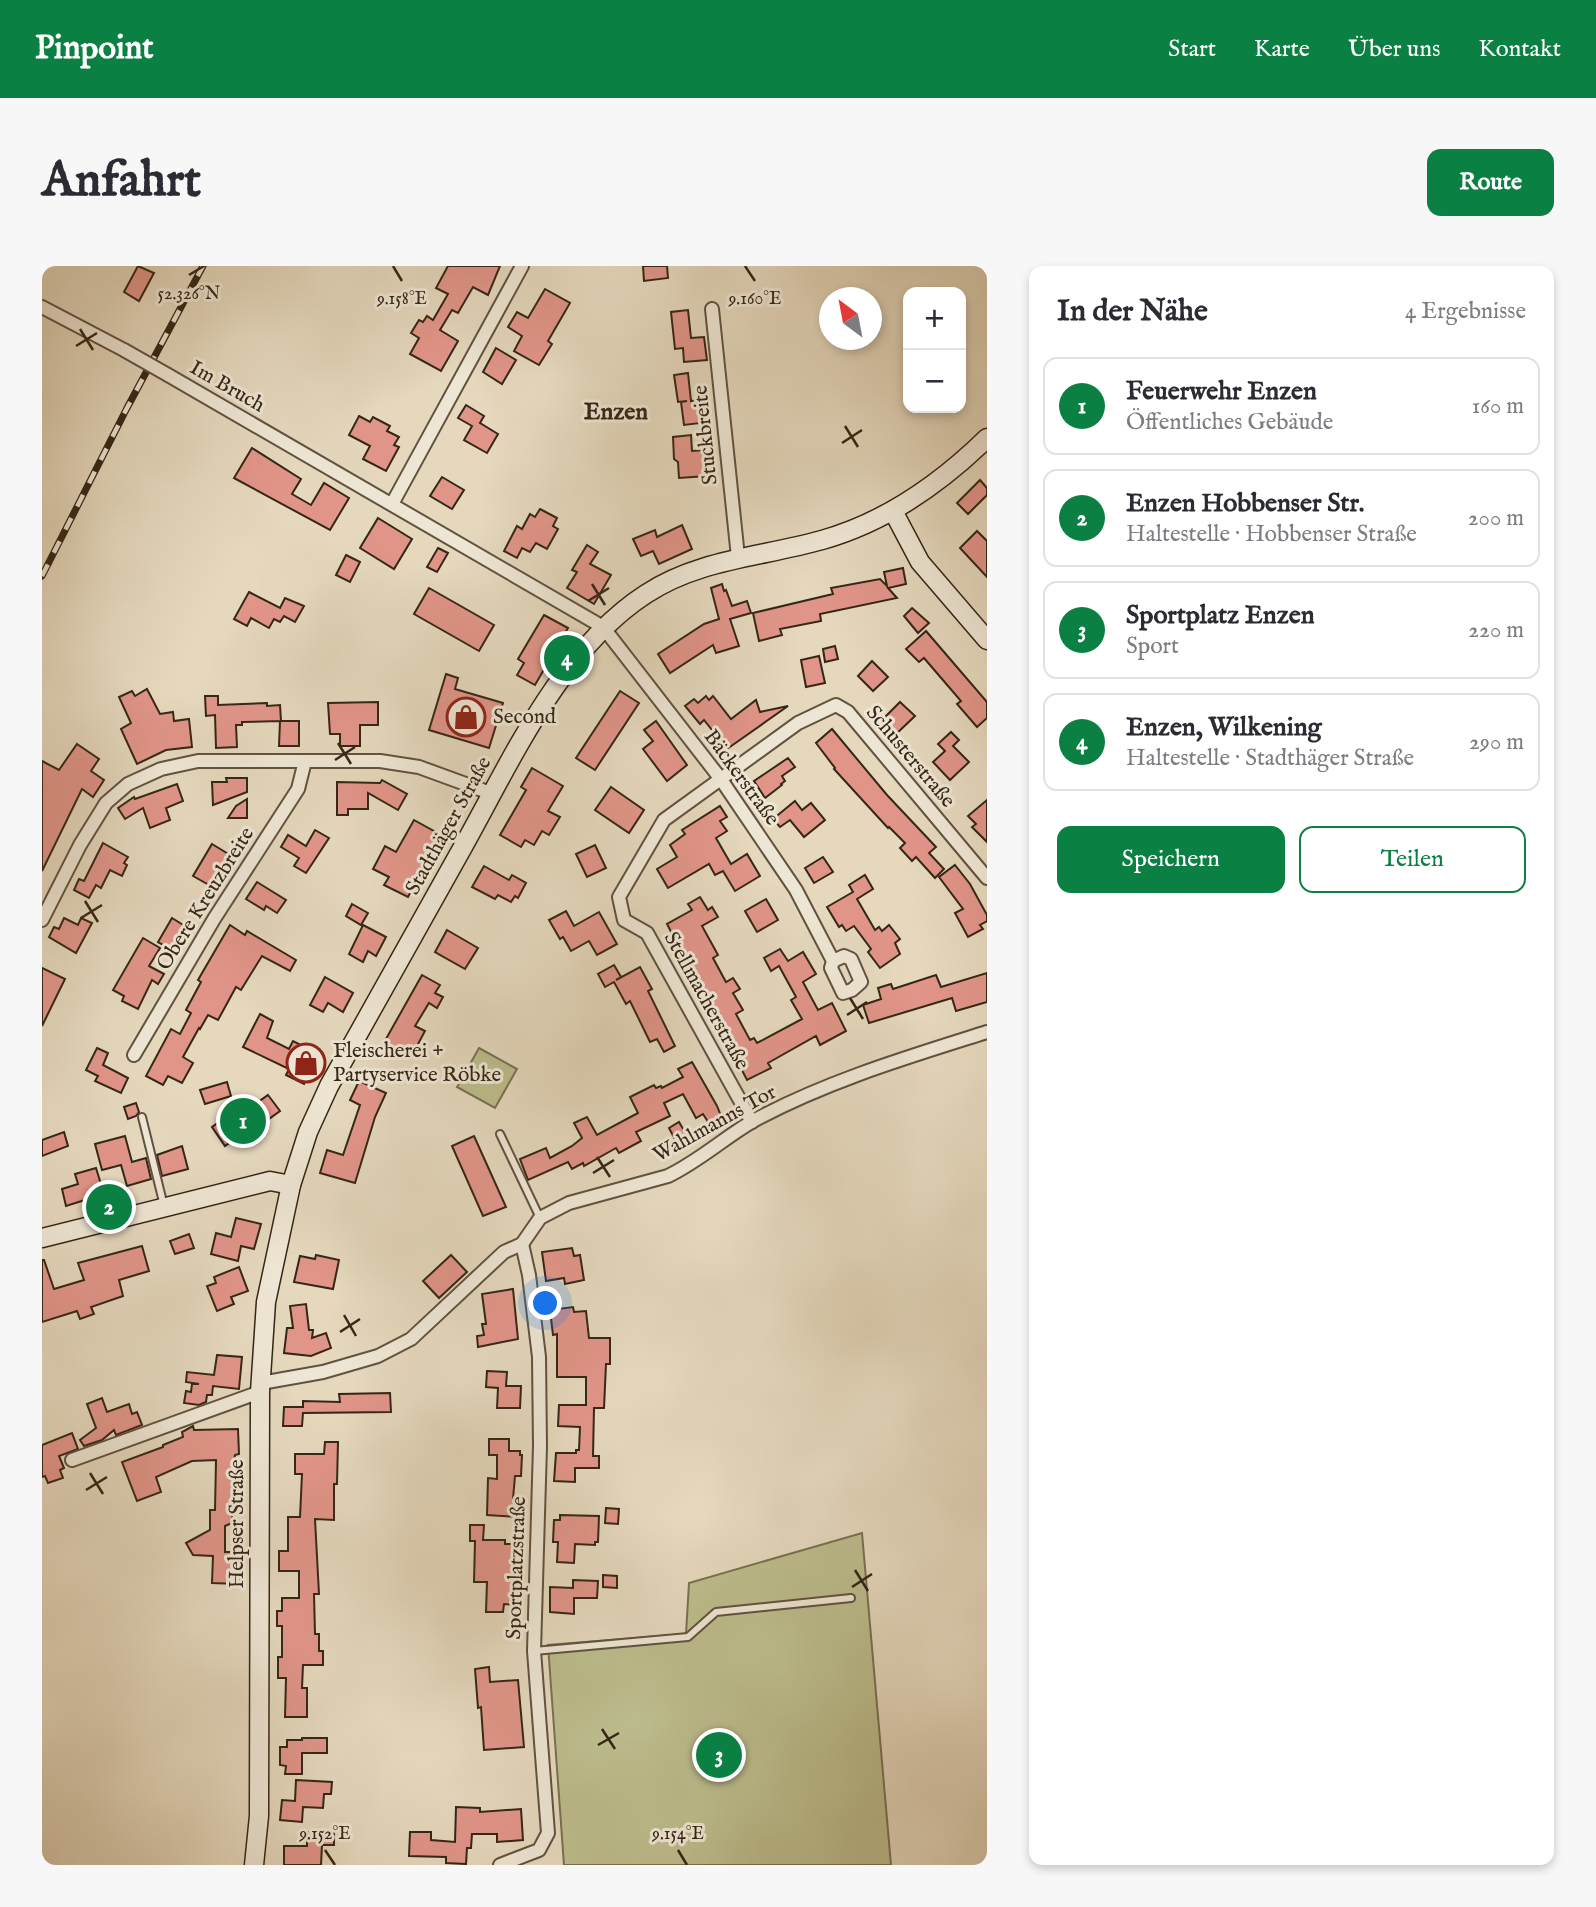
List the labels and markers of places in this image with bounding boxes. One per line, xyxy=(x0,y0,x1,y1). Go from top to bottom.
pin: 4 xyxy=(544,632,590,684)
shop icon: Second xyxy=(445,696,487,738)
place label: Second xyxy=(493,704,557,731)
place label: Fleischerei + Partyservice Röbke xyxy=(333,1038,502,1089)
shop icon: Fleischerei + Partyservice Röbke xyxy=(285,1042,327,1084)
pin: 1 xyxy=(220,1095,266,1147)
pin: 2 xyxy=(86,1181,132,1233)
pin: 3 xyxy=(696,1729,742,1781)

